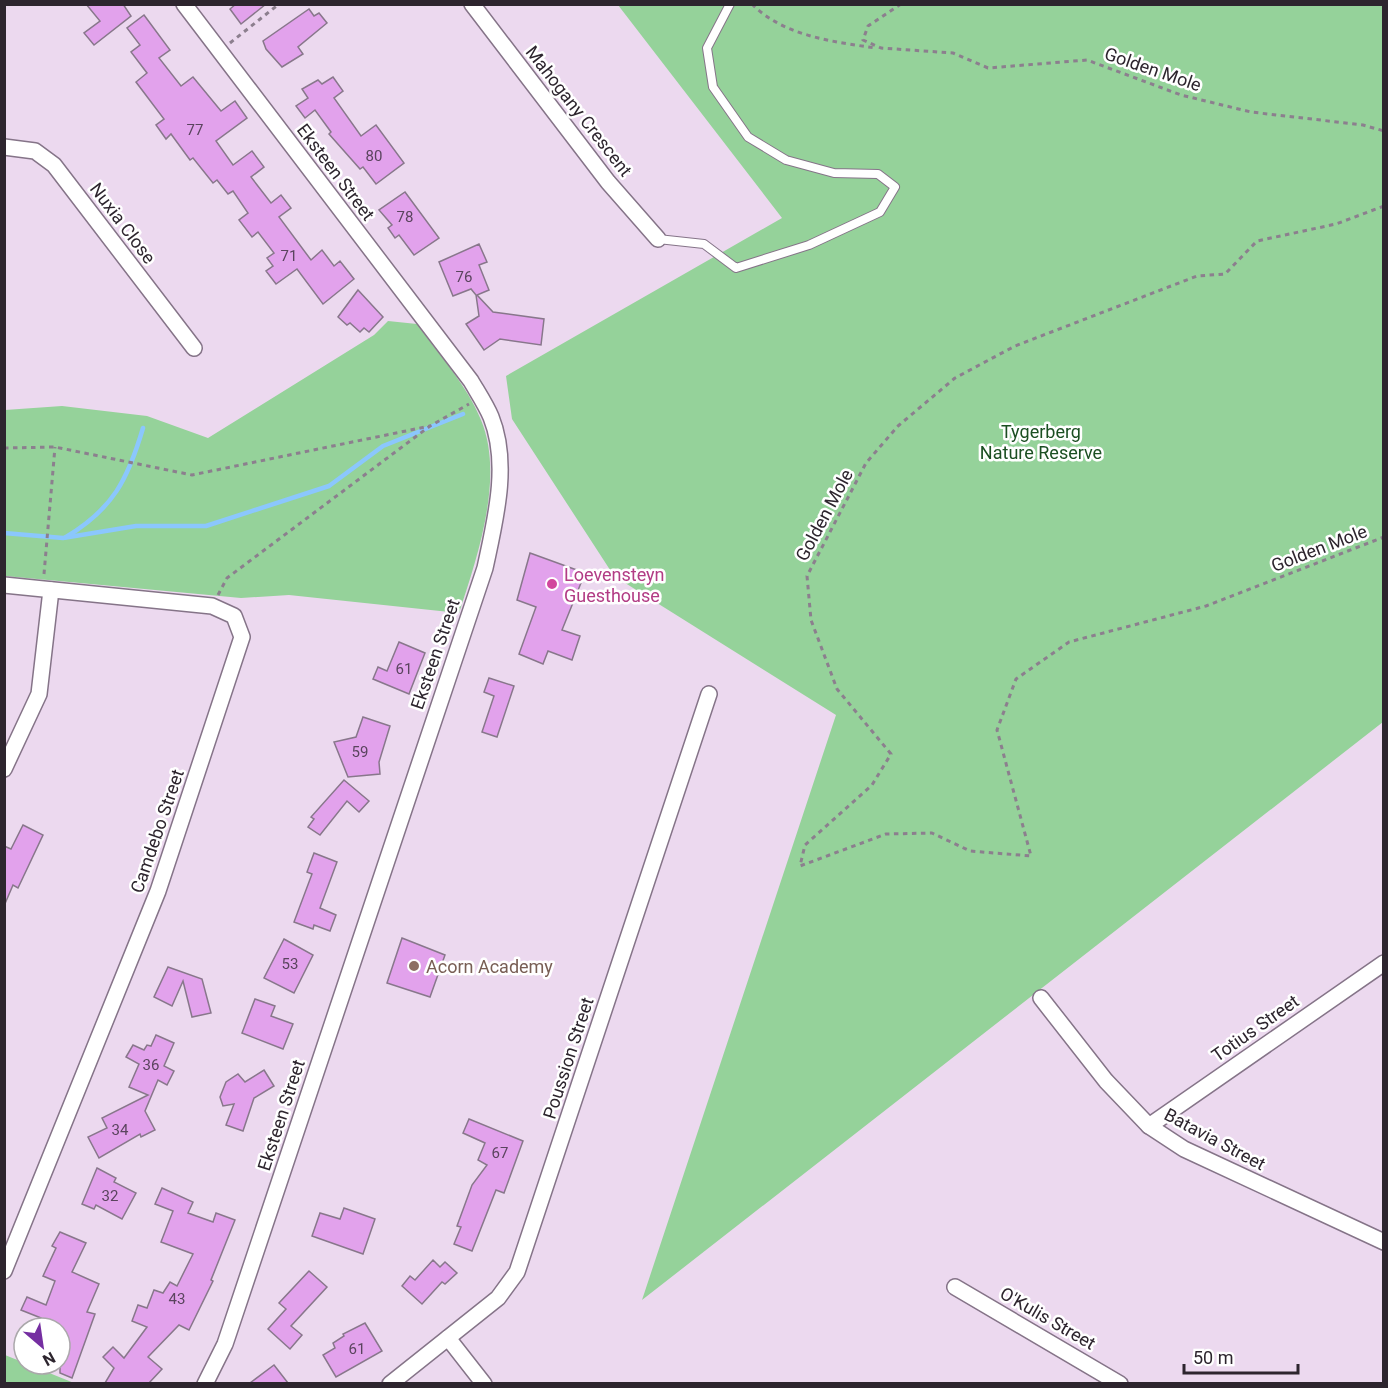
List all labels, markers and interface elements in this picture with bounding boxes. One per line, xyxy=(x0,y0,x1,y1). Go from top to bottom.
street label: Mahogany Crescent xyxy=(522,42,637,181)
street label: Golden Mole xyxy=(1102,43,1204,95)
street label: Eksteen Street xyxy=(293,120,379,225)
house number: 77 xyxy=(187,121,203,139)
house number: 80 xyxy=(366,147,382,165)
street label: Nuxia Close xyxy=(86,179,160,267)
house number: 78 xyxy=(397,208,413,226)
house number: 71 xyxy=(281,247,297,265)
house number: 76 xyxy=(456,268,472,286)
park label: Tygerberg Nature Reserve xyxy=(980,421,1102,463)
street label: Golden Mole xyxy=(791,466,857,564)
street label: Golden Mole xyxy=(1268,520,1370,576)
place label: Loevensteyn Guesthouse xyxy=(564,564,665,606)
marker: Loevensteyn Guesthouse xyxy=(545,577,559,591)
street label: Eksteen Street xyxy=(406,596,464,712)
house number: 61 xyxy=(396,660,412,678)
house number: 59 xyxy=(352,743,368,761)
street label: Camdebo Street xyxy=(126,766,188,896)
house number: 53 xyxy=(282,955,298,973)
place label: Acorn Academy xyxy=(426,956,553,977)
marker: Acorn Academy xyxy=(407,959,421,973)
street label: Totius Street xyxy=(1207,990,1303,1066)
street label: Poussion Street xyxy=(538,994,598,1121)
house number: 36 xyxy=(143,1056,159,1074)
street label: Eksteen Street xyxy=(253,1057,309,1173)
street label: Batavia Street xyxy=(1161,1104,1269,1174)
house number: 34 xyxy=(112,1121,129,1139)
house number: 67 xyxy=(492,1144,508,1162)
house number: 32 xyxy=(102,1187,118,1205)
street label: O'Kulis Street xyxy=(997,1282,1099,1354)
house number: 43 xyxy=(169,1290,185,1308)
north arrow xyxy=(12,1316,72,1376)
scale bar xyxy=(1184,1337,1298,1375)
house number: 61 xyxy=(349,1340,365,1358)
text: 50 m xyxy=(1193,1347,1233,1368)
text: N xyxy=(39,1348,59,1370)

